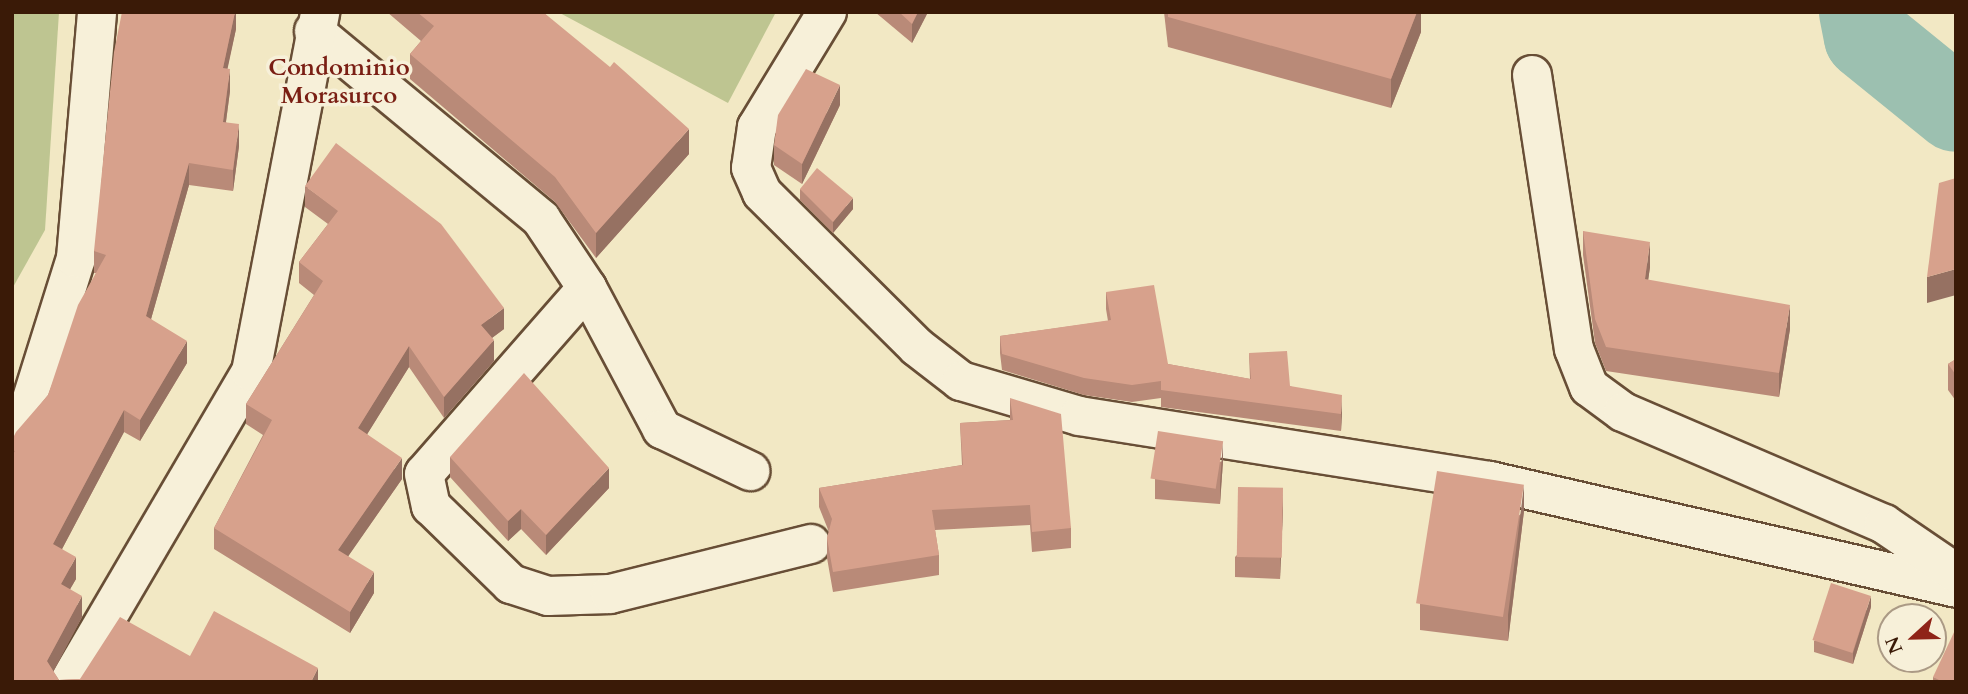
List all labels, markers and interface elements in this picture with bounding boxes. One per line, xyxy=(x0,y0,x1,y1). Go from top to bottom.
district label: Condominio Morasurco xyxy=(268,54,410,110)
north arrow xyxy=(1877,603,1947,673)
text: N xyxy=(1879,633,1910,658)

